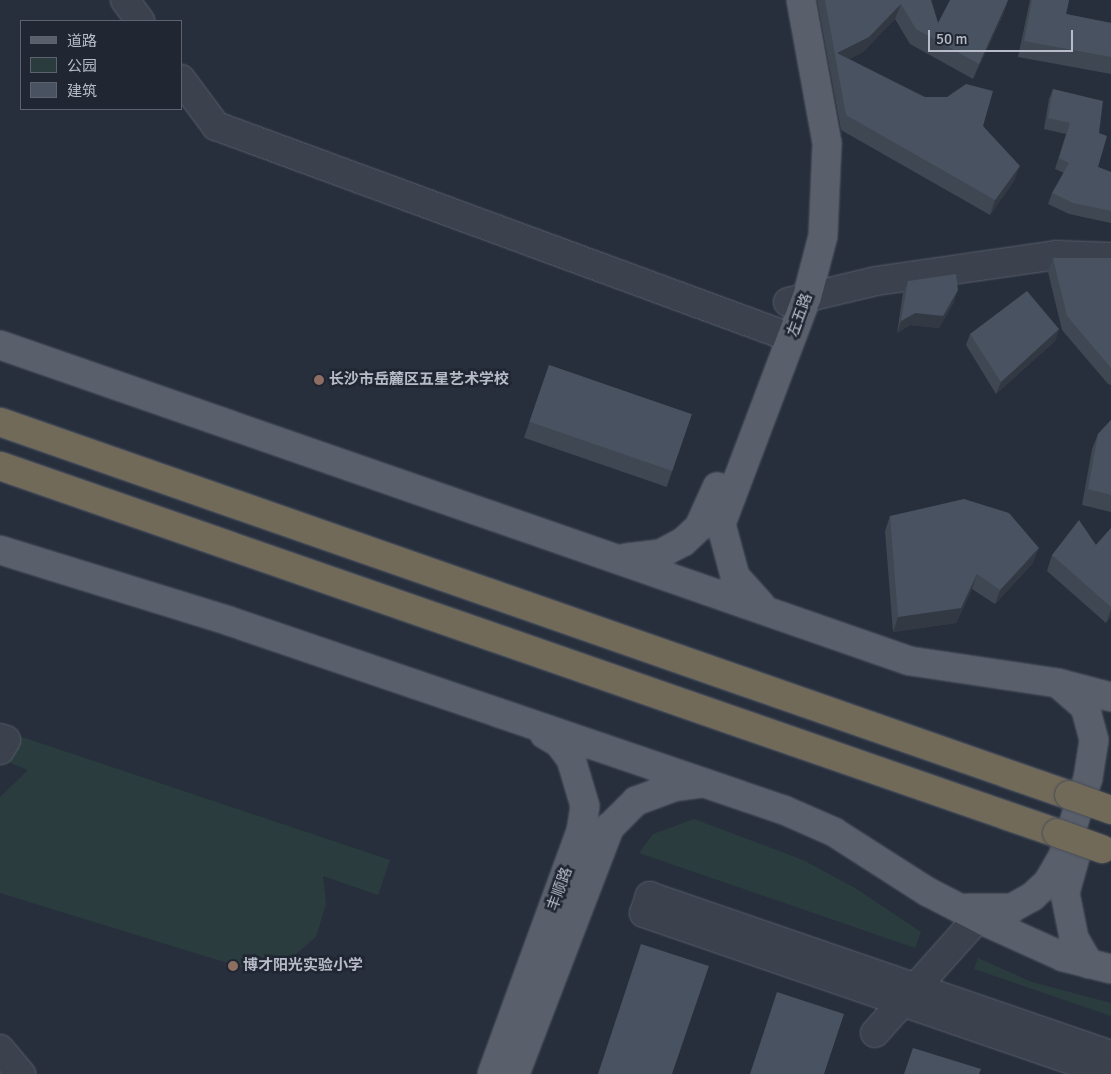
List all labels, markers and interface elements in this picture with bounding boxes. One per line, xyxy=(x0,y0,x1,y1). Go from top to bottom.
legend xyxy=(20,20,182,110)
scale bar xyxy=(931,20,1076,52)
text: 50 m xyxy=(936,30,967,48)
text: 道路 xyxy=(67,32,97,50)
text: 公园 xyxy=(67,57,97,75)
text: 建筑 xyxy=(67,82,97,100)
street label: 左五路 xyxy=(784,291,816,339)
place label: 长沙市岳麓区五星艺术学校 xyxy=(329,371,509,389)
marker: 长沙市岳麓区五星艺术学校 xyxy=(313,374,325,386)
street label: 丰顺路 xyxy=(544,865,576,913)
place label: 博才阳光实验小学 xyxy=(243,957,363,975)
marker: 博才阳光实验小学 xyxy=(227,960,239,972)

